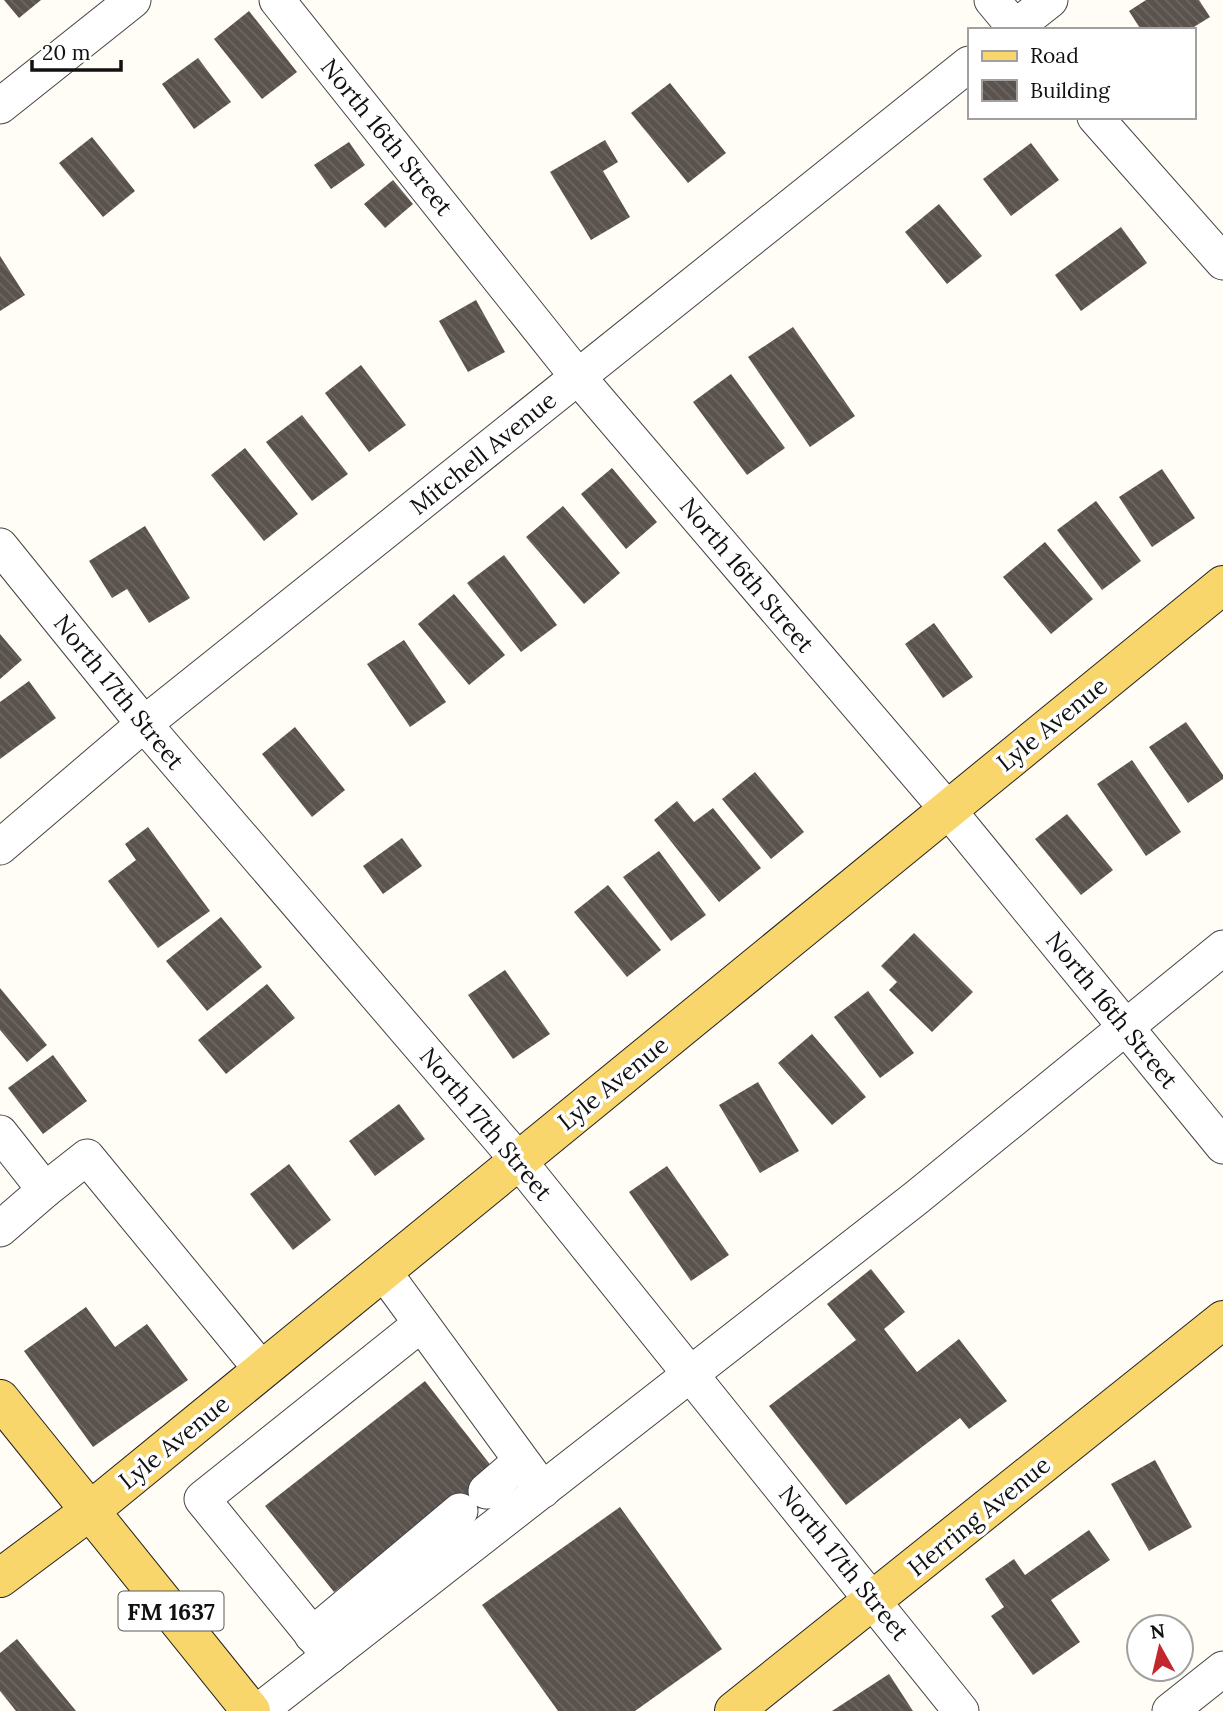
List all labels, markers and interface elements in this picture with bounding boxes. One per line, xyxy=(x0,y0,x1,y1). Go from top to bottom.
scale bar xyxy=(32,28,121,72)
legend xyxy=(968,28,1195,119)
text: 20 m xyxy=(42,39,91,66)
text: Road xyxy=(1030,42,1079,69)
street label: North 16th Street xyxy=(314,52,460,222)
text: Building xyxy=(1030,77,1110,104)
street label: Mitchell Avenue xyxy=(404,384,562,522)
street label: North 16th Street xyxy=(673,491,821,660)
street label: North 17th Street xyxy=(47,608,191,776)
street label: Lyle Avenue xyxy=(991,670,1113,778)
street label: North 16th Street xyxy=(1039,925,1185,1095)
street label: Lyle Avenue xyxy=(552,1029,674,1137)
street label: North 17th Street xyxy=(413,1041,560,1207)
street label: Lyle Avenue xyxy=(113,1388,235,1496)
street label: Herring Avenue xyxy=(902,1449,1056,1583)
street label: North 17th Street xyxy=(772,1479,916,1647)
road number: FM 1637 xyxy=(118,1592,224,1630)
north arrow xyxy=(1125,1613,1195,1683)
text: N xyxy=(1149,1618,1167,1644)

